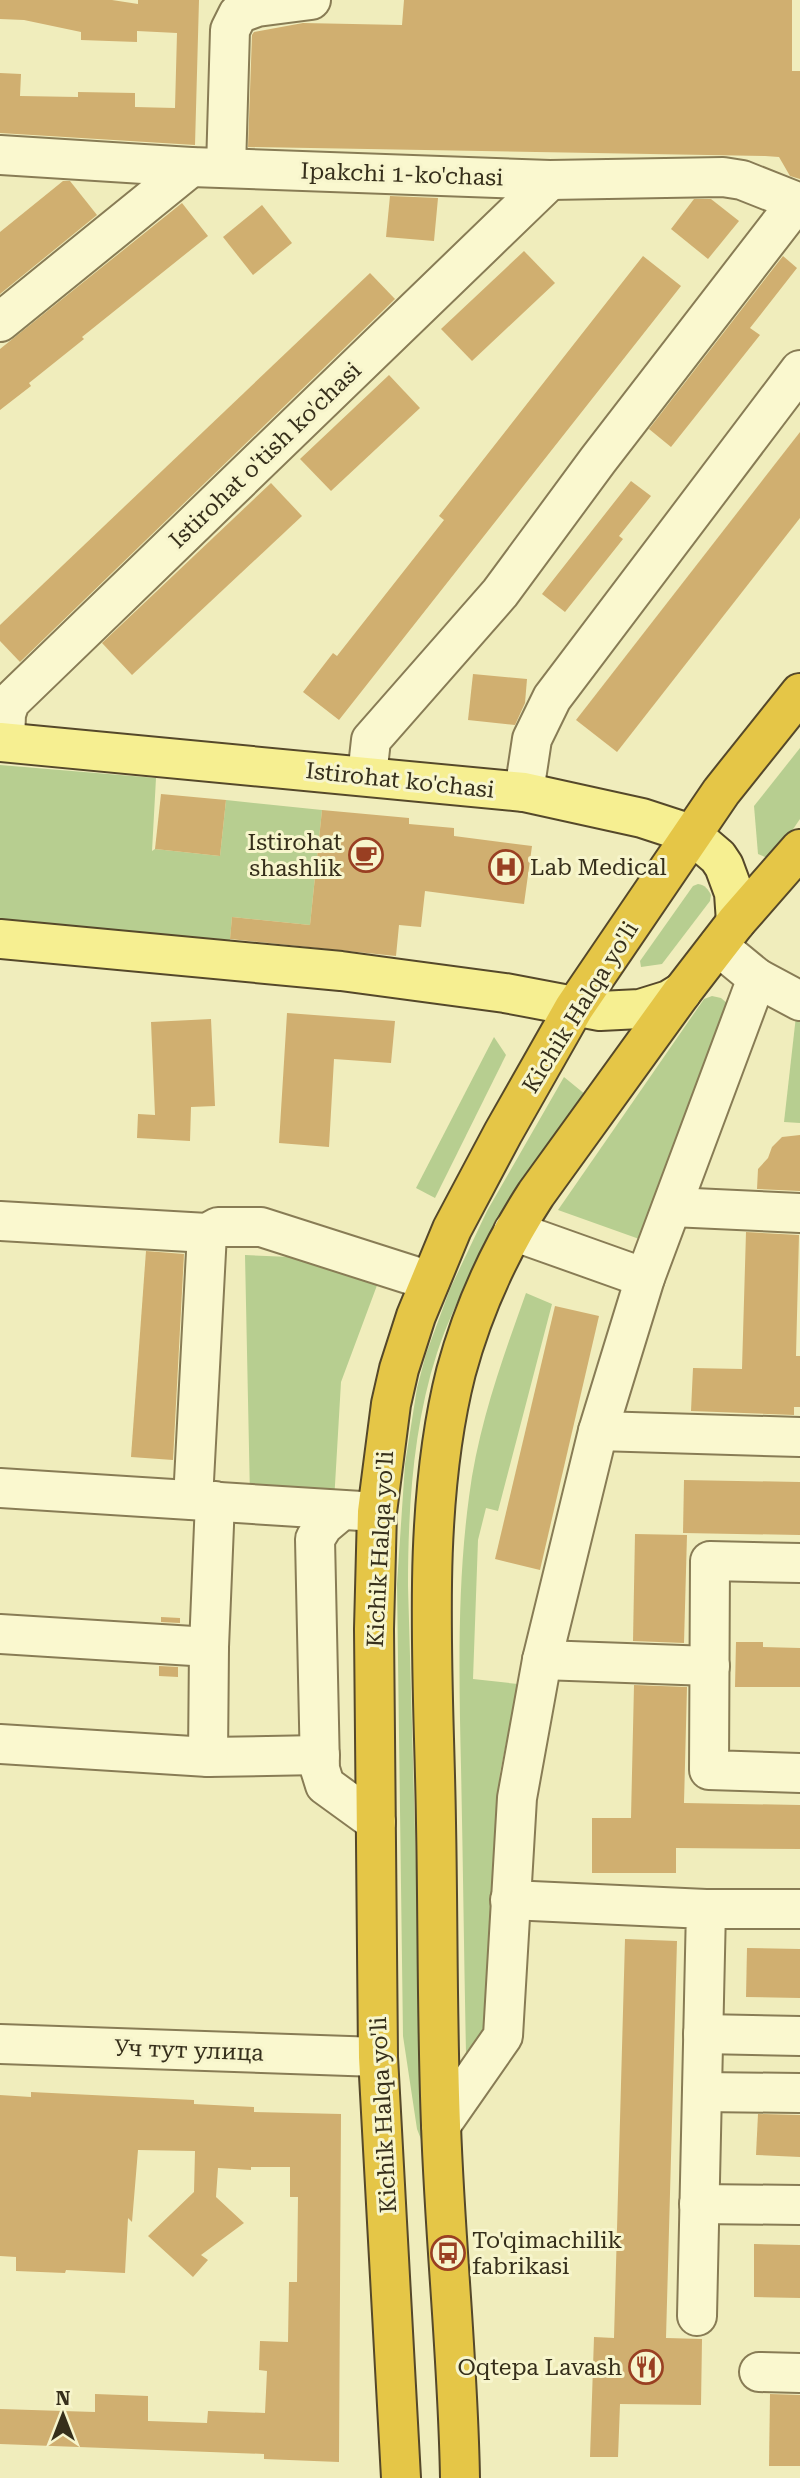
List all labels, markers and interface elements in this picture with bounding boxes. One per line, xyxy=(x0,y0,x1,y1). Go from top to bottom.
street label: Ipakchi 1-ko'chasi xyxy=(300,157,504,192)
street label: Istirohat o'tish ko'chasi xyxy=(164,357,367,554)
street label: Istirohat ko'chasi xyxy=(304,757,496,804)
place label: Istirohat shashlik xyxy=(248,829,342,882)
cafe icon: Istirohat shashlik xyxy=(347,836,385,874)
hospital icon: Lab Medical xyxy=(487,848,525,886)
place label: Lab Medical xyxy=(530,854,667,881)
street label: Kichik Halqa yo'li xyxy=(517,917,644,1098)
street label: Kichik Halqa yo'li xyxy=(362,1450,399,1648)
street label: Kichik Halqa yo'li xyxy=(365,2016,402,2214)
street label: Уч тут улица xyxy=(114,2034,265,2067)
place label: To'qimachilik fabrikasi xyxy=(472,2227,623,2280)
bus stop icon: To'qimachilik fabrikasi xyxy=(429,2234,467,2272)
restaurant icon: Oqtepa Lavash xyxy=(627,2348,665,2386)
place label: Oqtepa Lavash xyxy=(457,2354,622,2381)
north arrow xyxy=(28,2380,98,2450)
text: N xyxy=(56,2387,71,2410)

